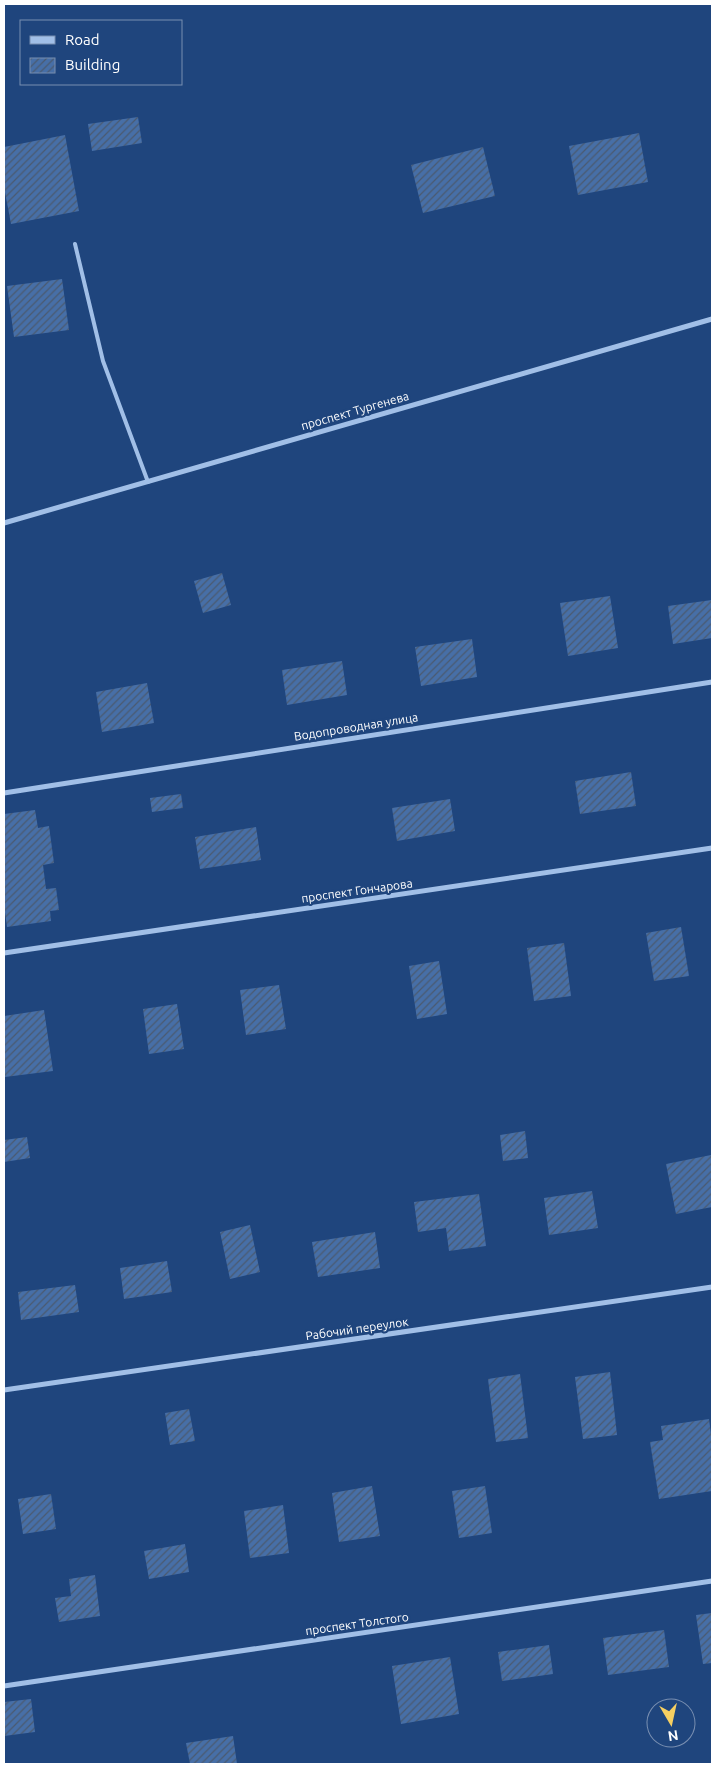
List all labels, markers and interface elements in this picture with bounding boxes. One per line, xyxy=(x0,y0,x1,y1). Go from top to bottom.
legend xyxy=(20,20,182,85)
text: Road xyxy=(65,31,100,48)
text: Building xyxy=(65,56,120,73)
street label: проспект Тургенева xyxy=(299,389,410,432)
street label: Водопроводная улица xyxy=(293,710,419,743)
street label: проспект Гончарова xyxy=(300,876,413,905)
street label: Рабочий переулок xyxy=(305,1315,409,1342)
street label: проспект Толстого xyxy=(304,1610,410,1637)
north arrow xyxy=(646,1698,696,1748)
text: N xyxy=(667,1727,679,1745)

